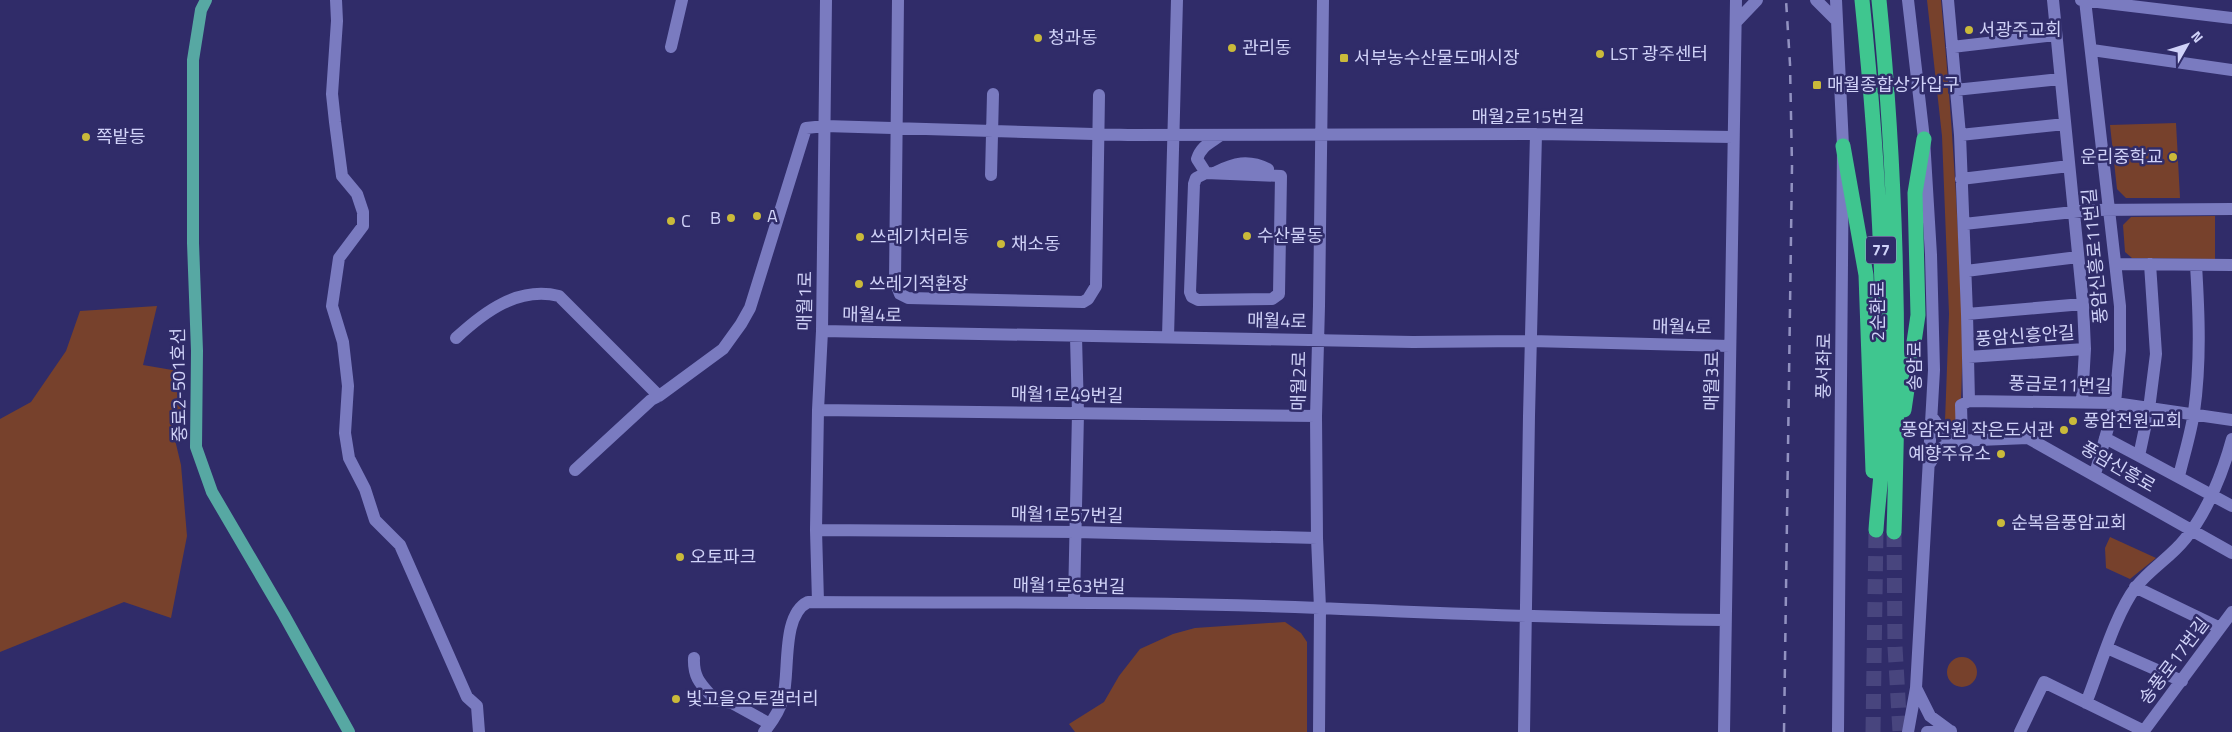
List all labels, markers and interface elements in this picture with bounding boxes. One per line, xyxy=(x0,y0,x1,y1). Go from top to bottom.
place label: 서광주교회 xyxy=(1979,16,2062,43)
north arrow xyxy=(2162,20,2212,70)
place label: 청과동 xyxy=(1048,24,1098,51)
marker: 서광주교회 xyxy=(1963,24,1975,36)
text: N xyxy=(2186,26,2209,47)
marker: 청과동 xyxy=(1032,32,1044,44)
place label: 관리동 xyxy=(1242,34,1292,61)
place label: LST 광주센터 xyxy=(1610,40,1708,67)
marker: 관리동 xyxy=(1226,42,1238,54)
place label: 서부농수산물도매시장 xyxy=(1354,44,1520,71)
marker: LST 광주센터 xyxy=(1594,48,1606,60)
marker: 서부농수산물도매시장 xyxy=(1338,52,1350,64)
place label: 매월종합상가입구 xyxy=(1827,71,1959,98)
marker: 매월종합상가입구 xyxy=(1811,79,1823,91)
street label: 매월2로15번길 xyxy=(1471,103,1585,130)
place label: 쪽밭등 xyxy=(96,123,146,150)
marker: 쪽밭등 xyxy=(80,131,92,143)
place label: 운리중학교 xyxy=(2080,143,2163,170)
marker: 운리중학교 xyxy=(2167,151,2179,163)
street label: 풍암신흥로11번길 xyxy=(2075,187,2114,325)
place label: A xyxy=(767,202,778,229)
place label: B xyxy=(710,204,721,231)
place label: C xyxy=(681,207,691,234)
marker: A xyxy=(751,210,763,222)
marker: B xyxy=(725,212,737,224)
marker: C xyxy=(665,215,677,227)
place label: 수산물동 xyxy=(1257,222,1323,249)
place label: 쓰레기처리동 xyxy=(870,223,969,250)
place label: 채소동 xyxy=(1011,230,1061,257)
marker: 수산물동 xyxy=(1241,230,1253,242)
marker: 쓰레기처리동 xyxy=(854,231,866,243)
road number: 77 xyxy=(1866,236,1896,264)
marker: 채소동 xyxy=(995,238,1007,250)
place label: 쓰레기적환장 xyxy=(869,270,968,297)
street label: 매월1로 xyxy=(790,271,819,331)
marker: 쓰레기적환장 xyxy=(853,278,865,290)
street label: 2순환로 xyxy=(1864,281,1891,341)
street label: 매월4로 xyxy=(842,300,902,329)
street label: 매월4로 xyxy=(1247,306,1307,335)
street label: 매월4로 xyxy=(1652,312,1712,341)
street label: 풍암신흥안길 xyxy=(1974,319,2075,352)
street label: 중로2-501호선 xyxy=(164,328,193,442)
street label: 풍서좌로 xyxy=(1809,333,1838,399)
street label: 송암로 xyxy=(1901,341,1928,391)
street label: 매월2로 xyxy=(1284,351,1313,411)
street label: 매월3로 xyxy=(1697,351,1726,411)
street label: 풍금로11번길 xyxy=(2008,369,2112,400)
street label: 매월1로49번길 xyxy=(1010,380,1124,409)
place label: 풍암전원교회 xyxy=(2083,407,2182,434)
marker: 풍암전원교회 xyxy=(2067,415,2079,427)
place label: 풍암전원 작은도서관 xyxy=(1901,416,2054,443)
marker: 풍암전원 작은도서관 xyxy=(2058,424,2070,436)
street label: 풍암신흥로 xyxy=(2076,434,2161,499)
place label: 예향주유소 xyxy=(1908,440,1991,467)
marker: 예향주유소 xyxy=(1995,448,2007,460)
street label: 매월1로57번길 xyxy=(1010,500,1124,529)
place label: 순복음풍암교회 xyxy=(2011,509,2127,536)
marker: 순복음풍암교회 xyxy=(1995,517,2007,529)
place label: 오토파크 xyxy=(690,543,756,570)
marker: 오토파크 xyxy=(674,551,686,563)
street label: 매월1로63번길 xyxy=(1012,571,1126,600)
street label: 송풍로17번길 xyxy=(2132,611,2215,710)
place label: 빛고을오토갤러리 xyxy=(686,685,818,712)
marker: 빛고을오토갤러리 xyxy=(670,693,682,705)

